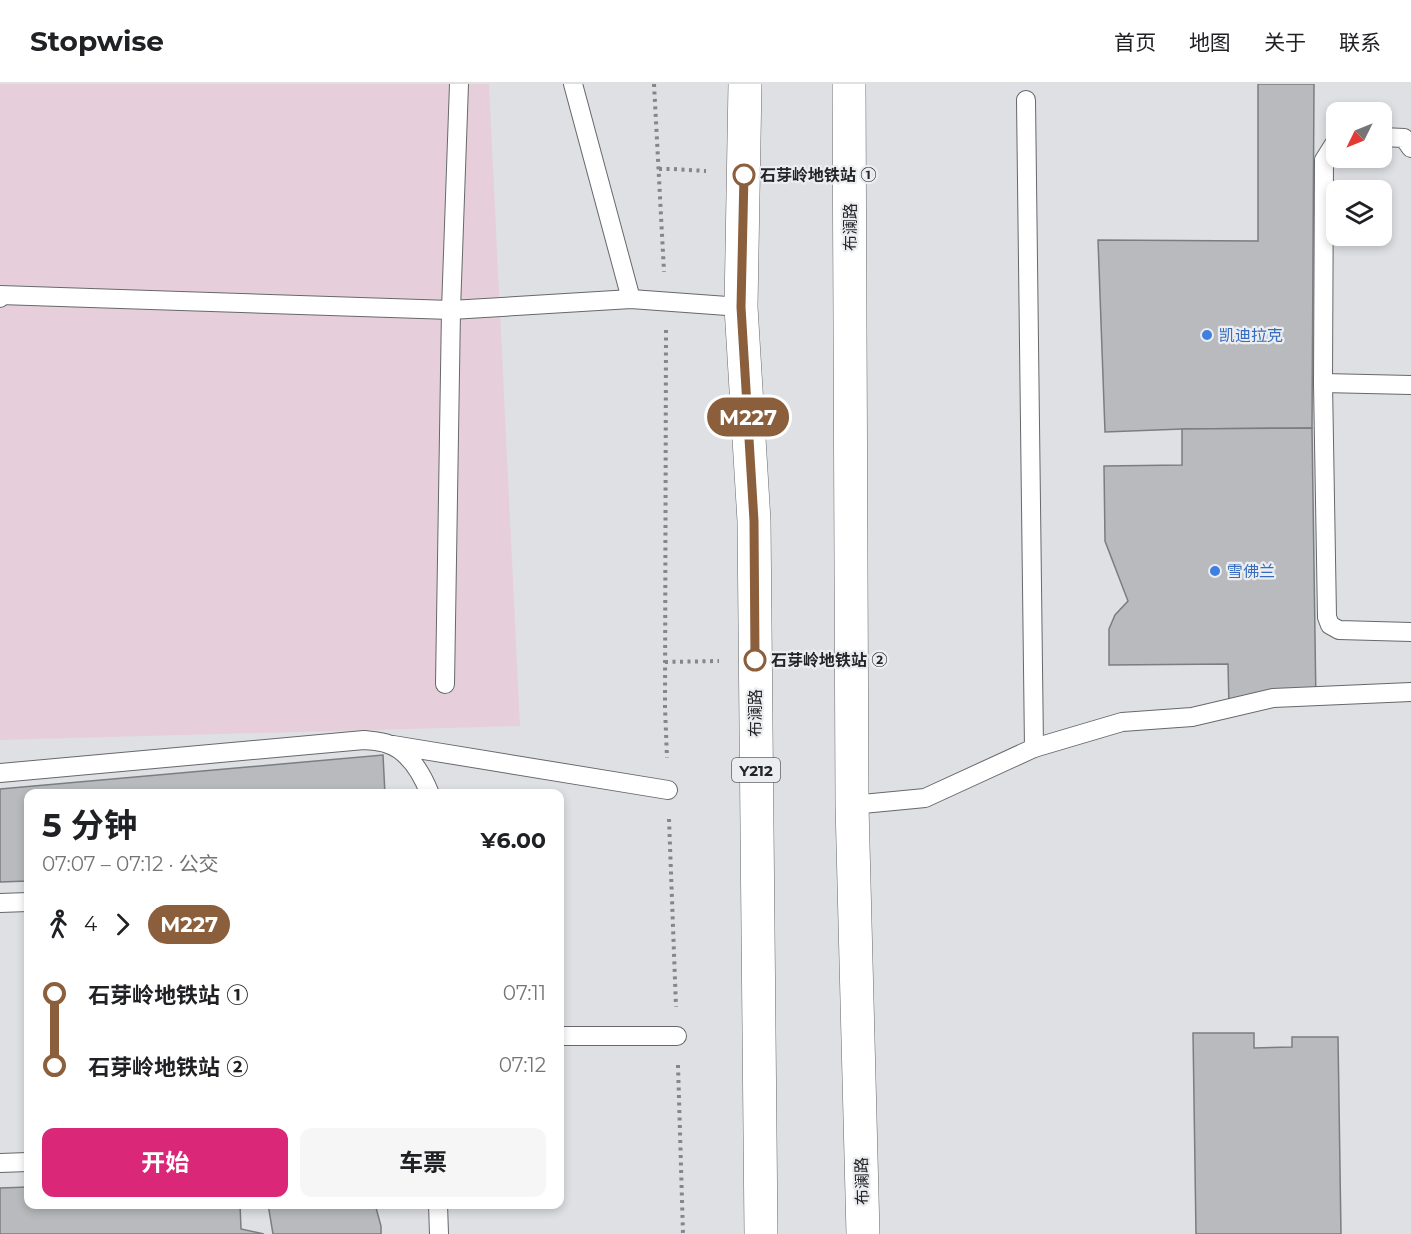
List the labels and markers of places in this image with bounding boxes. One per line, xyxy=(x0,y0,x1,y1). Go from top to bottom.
marker: 石芽岭地铁站 ① xyxy=(733,164,755,186)
place label: 石芽岭地铁站 ① xyxy=(760,166,877,185)
place label: 凯迪拉克 xyxy=(1219,326,1283,345)
marker: 凯迪拉克 xyxy=(1200,328,1214,342)
place label: 雪佛兰 xyxy=(1227,562,1275,581)
marker: 雪佛兰 xyxy=(1208,564,1222,578)
marker: 石芽岭地铁站 ② xyxy=(744,649,766,671)
place label: 石芽岭地铁站 ② xyxy=(771,651,888,670)

